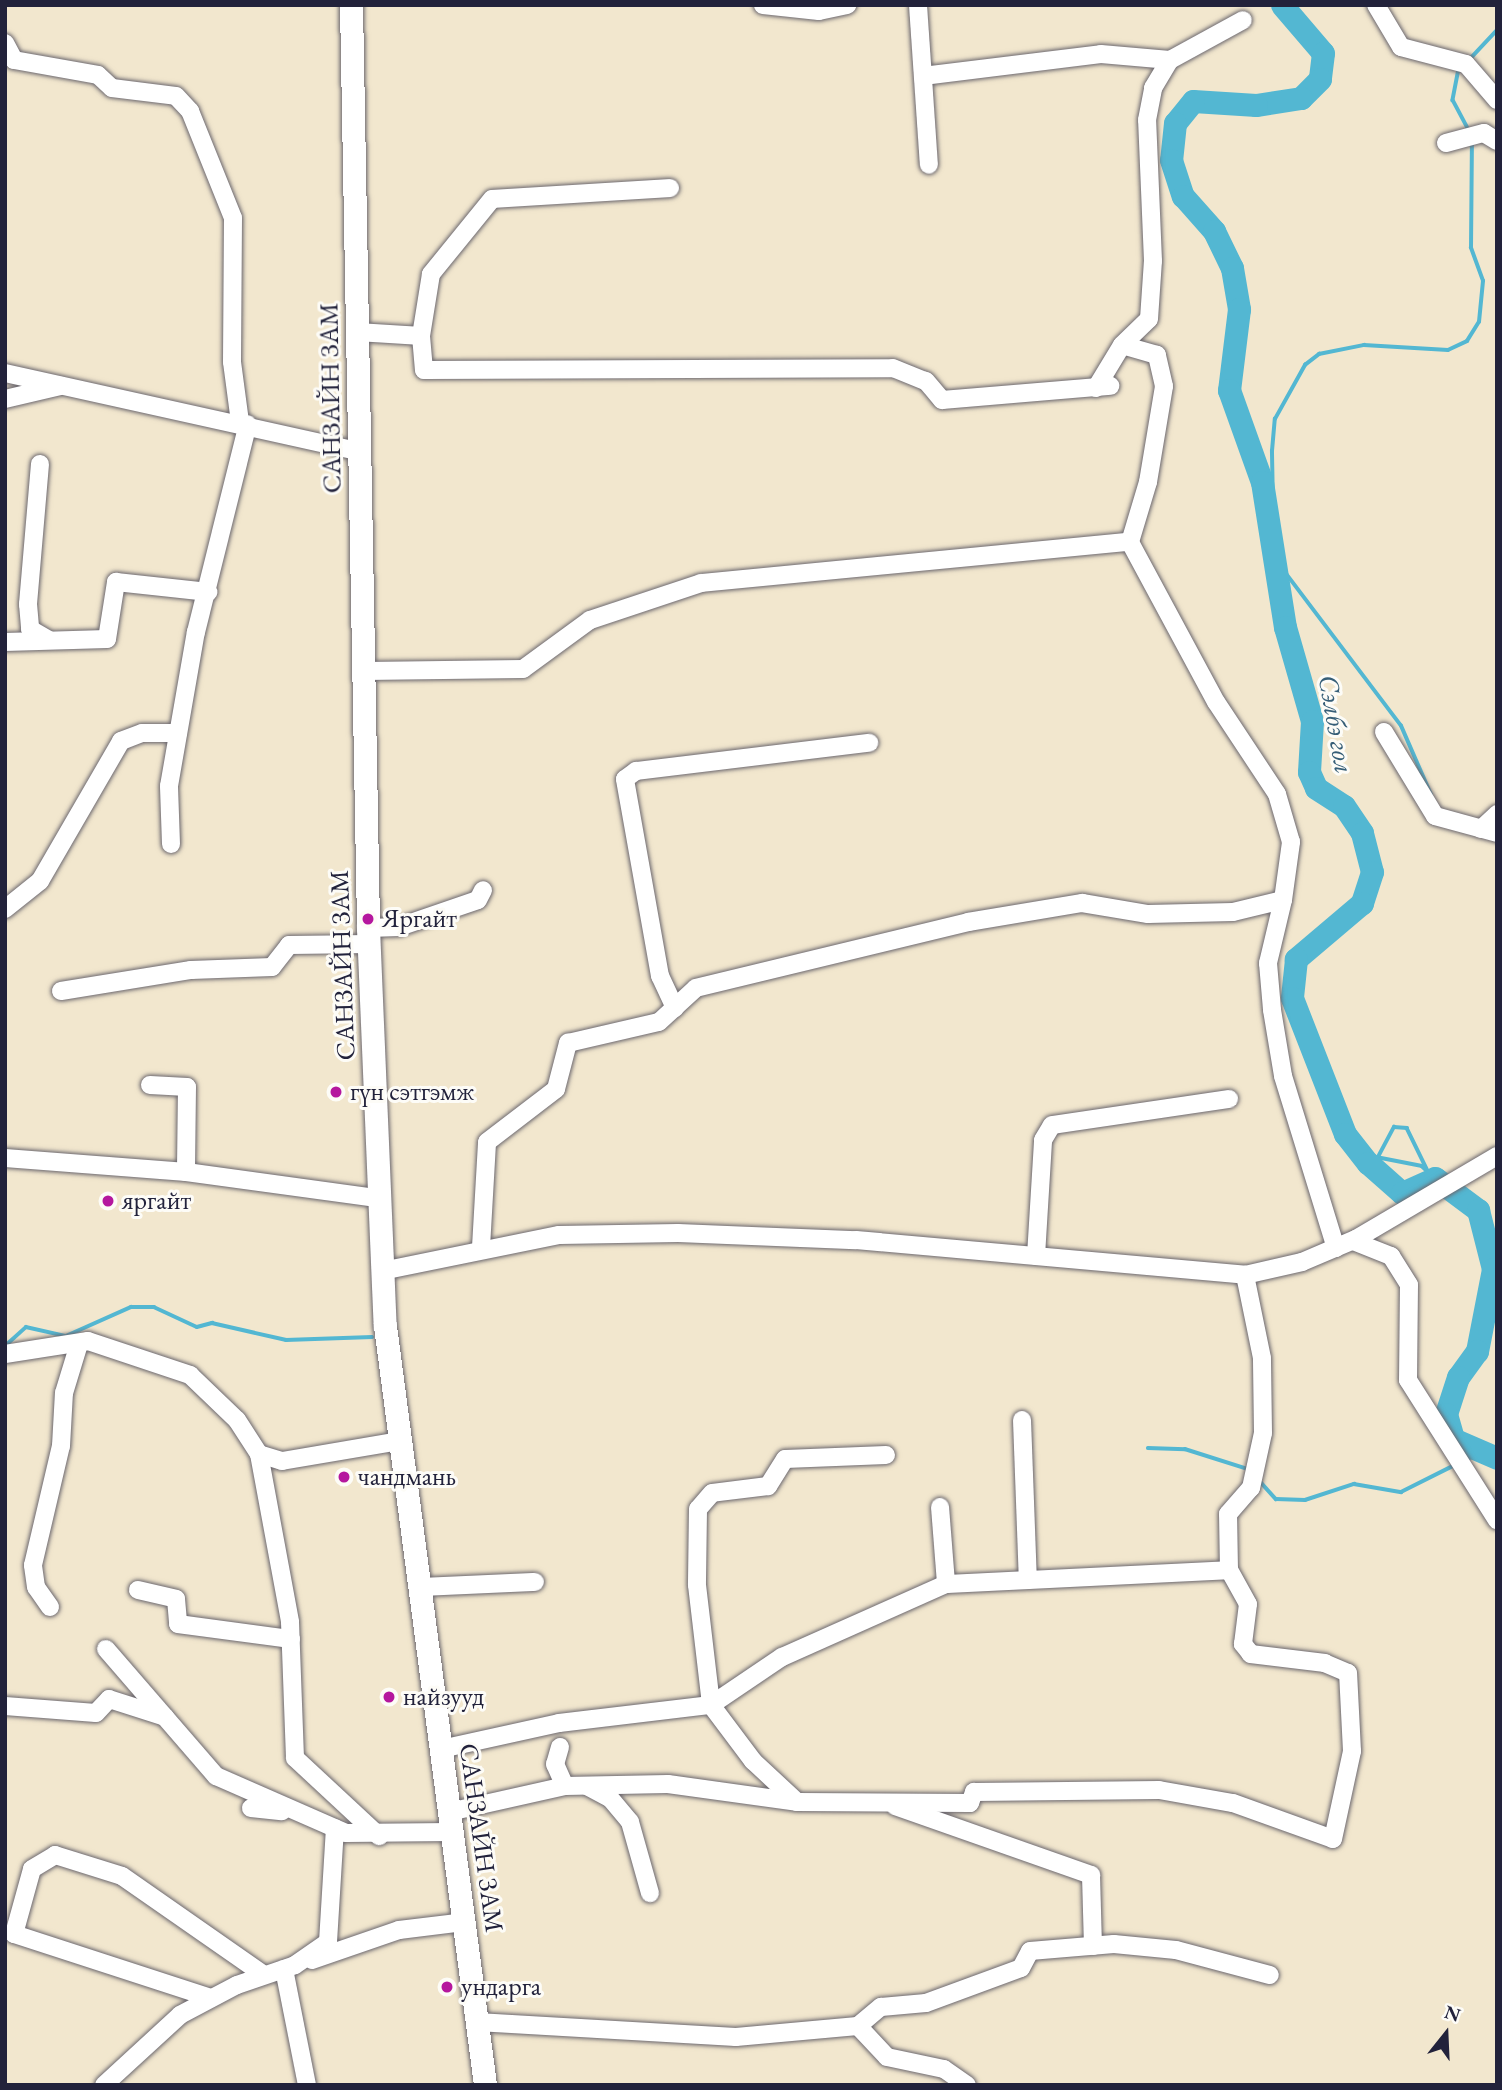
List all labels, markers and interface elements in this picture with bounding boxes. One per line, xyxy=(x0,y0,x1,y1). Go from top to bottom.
street label: САНЗАЙН ЗАМ xyxy=(314,302,348,494)
water label: Сэлбэ гол xyxy=(1312,672,1362,776)
street label: САНЗАЙН ЗАМ xyxy=(324,869,362,1061)
place label: Яргайт xyxy=(382,903,457,935)
marker: Яргайт xyxy=(360,911,376,927)
place label: гүн сэтгэмж xyxy=(350,1076,475,1108)
marker: гүн сэтгэмж xyxy=(328,1084,344,1100)
place label: яргайт xyxy=(122,1185,191,1217)
marker: яргайт xyxy=(100,1193,116,1209)
place label: чандмань xyxy=(358,1461,456,1493)
marker: чандмань xyxy=(336,1469,352,1485)
place label: найзууд xyxy=(403,1681,484,1713)
marker: найзууд xyxy=(381,1689,397,1705)
street label: САНЗАЙН ЗАМ xyxy=(452,1741,510,1935)
place label: ундарга xyxy=(461,1971,541,2003)
marker: ундарга xyxy=(439,1979,455,1995)
north arrow xyxy=(1411,1999,1481,2069)
text: N xyxy=(1441,1999,1464,2028)

